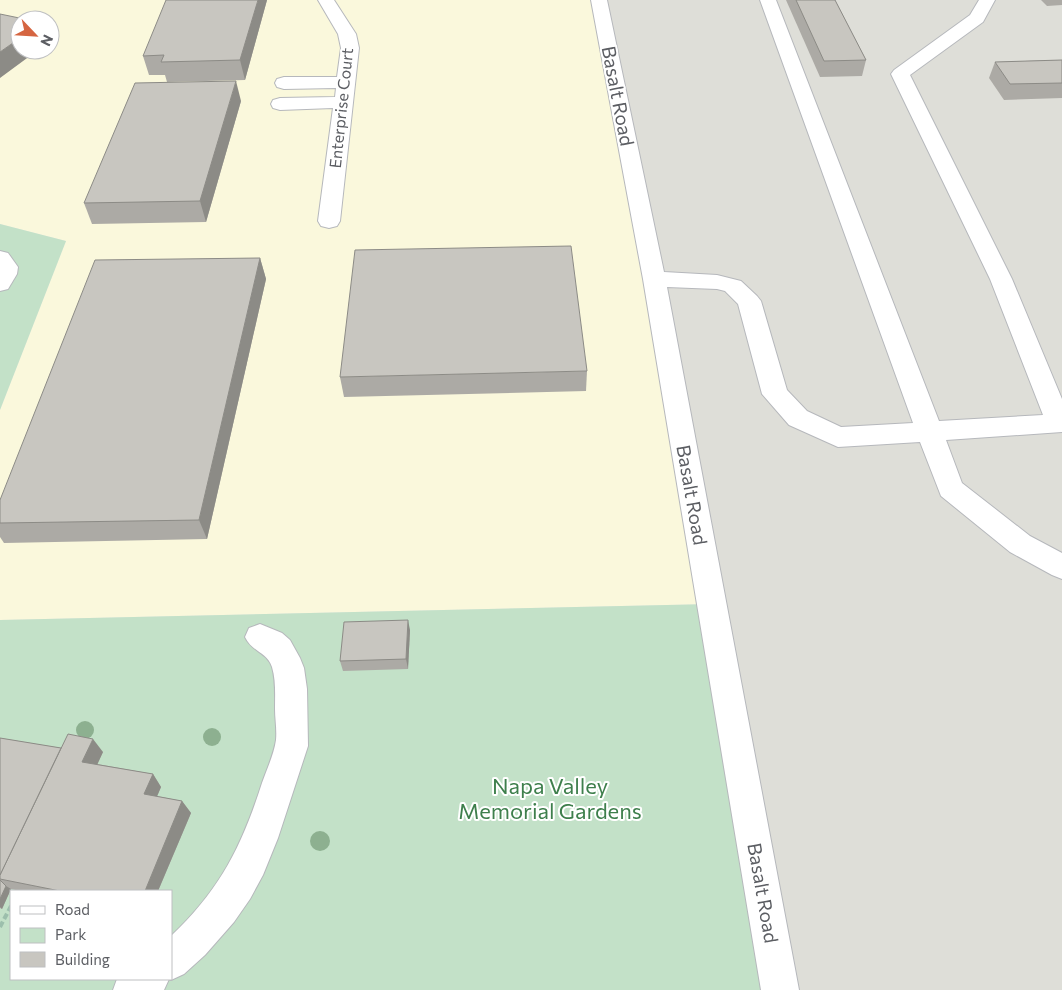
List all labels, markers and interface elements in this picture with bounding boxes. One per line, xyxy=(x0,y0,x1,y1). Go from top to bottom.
north arrow xyxy=(10,10,60,60)
text: N xyxy=(37,32,57,49)
street label: Basalt Road xyxy=(598,44,639,148)
street label: Enterprise Court xyxy=(325,46,356,169)
street label: Basalt Road xyxy=(672,443,713,547)
park label: Napa Valley Memorial Gardens xyxy=(458,772,642,824)
street label: Basalt Road xyxy=(743,841,784,945)
legend xyxy=(10,890,172,980)
text: Road xyxy=(55,900,90,918)
text: Park xyxy=(55,925,86,943)
text: Building xyxy=(55,950,110,968)

